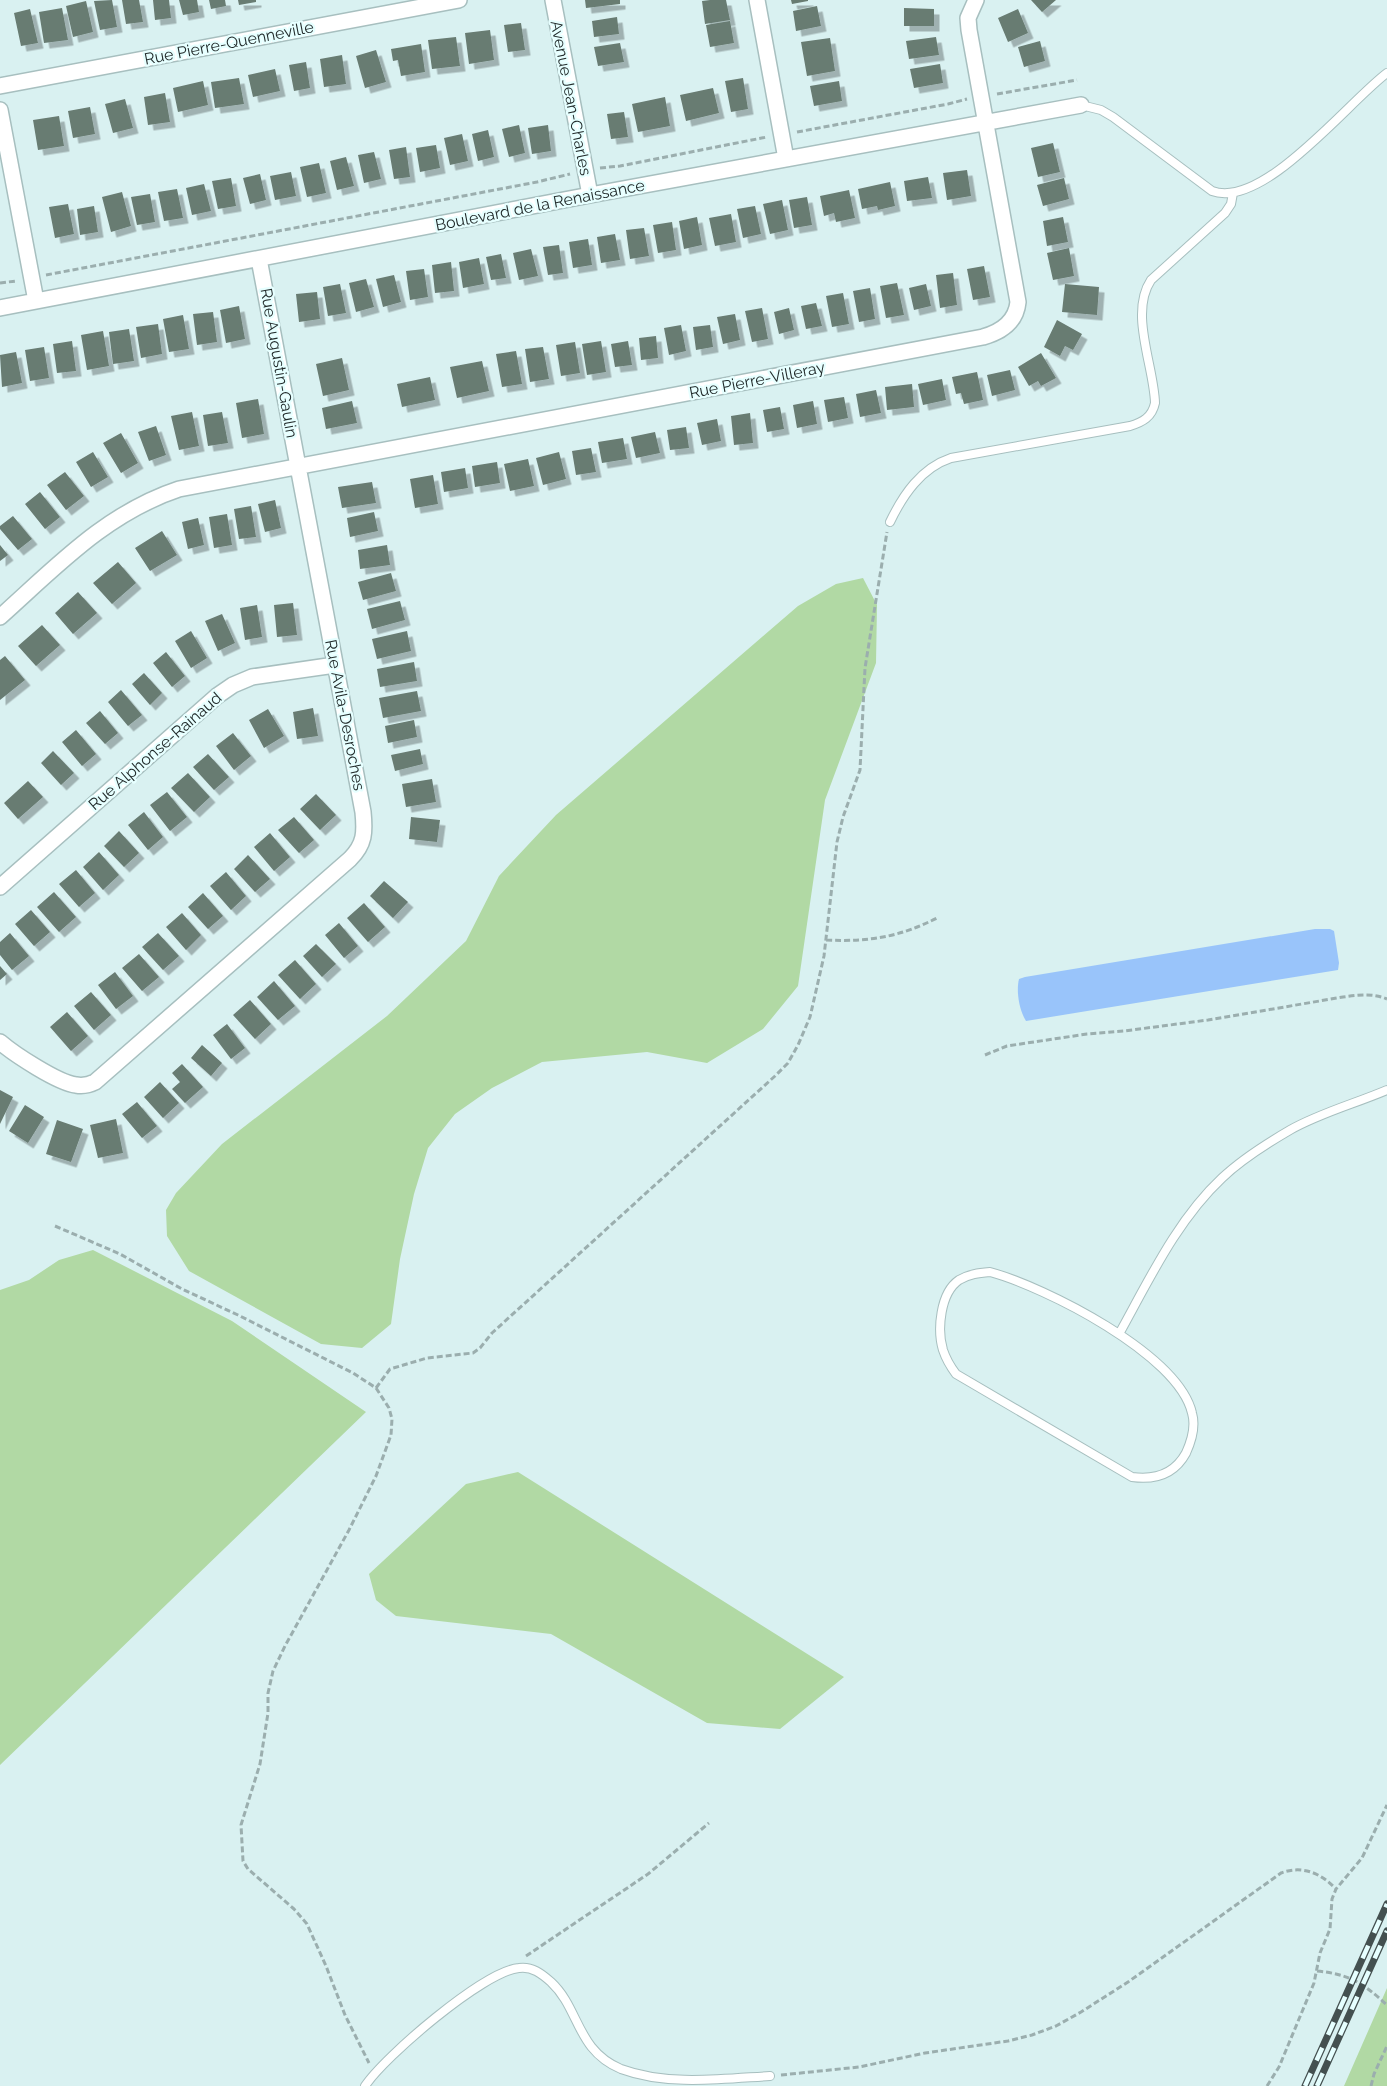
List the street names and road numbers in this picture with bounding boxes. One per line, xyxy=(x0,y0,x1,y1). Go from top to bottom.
street label: Rue Pierre-Quenneville xyxy=(143,17,315,69)
street label: Avenue Jean-Charles xyxy=(547,19,595,177)
street label: Boulevard de la Renaissance xyxy=(434,175,646,235)
street label: Rue Augustin-Gaulin xyxy=(256,287,302,439)
street label: Rue Pierre-Villeray xyxy=(688,357,827,402)
street label: Rue Avila-Desroches xyxy=(321,638,369,792)
street label: Rue Alphonse-Rainaud xyxy=(85,688,225,814)

